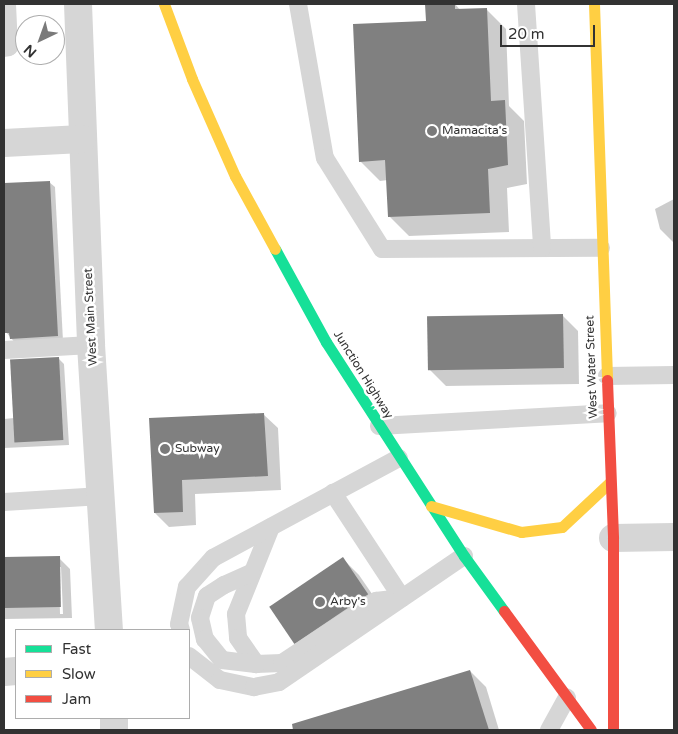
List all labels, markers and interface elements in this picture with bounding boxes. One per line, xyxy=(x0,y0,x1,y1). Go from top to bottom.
north arrow xyxy=(15,15,65,65)
scale bar xyxy=(503,15,598,47)
text: 20 m xyxy=(508,25,545,43)
text: N xyxy=(20,41,40,61)
place label: Mamacita's xyxy=(442,124,507,138)
marker: Mamacita's xyxy=(426,125,438,137)
street label: West Main Street xyxy=(81,268,101,366)
street label: West Water Street xyxy=(583,315,601,419)
street label: Junction Highway xyxy=(330,328,396,422)
place label: Subway xyxy=(175,442,220,456)
marker: Subway xyxy=(159,443,171,455)
place label: Arby's xyxy=(330,595,366,609)
marker: Arby's xyxy=(314,596,326,608)
legend xyxy=(15,629,190,719)
text: Fast xyxy=(62,640,91,658)
text: Slow xyxy=(62,665,96,683)
text: Jam xyxy=(62,690,91,708)

